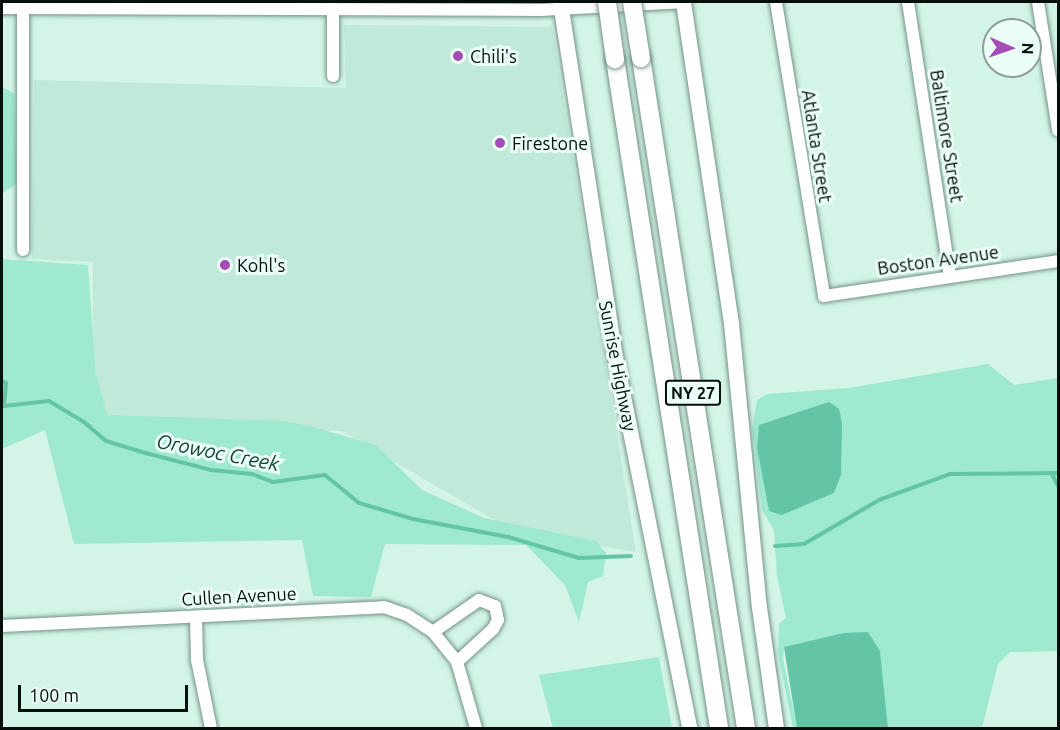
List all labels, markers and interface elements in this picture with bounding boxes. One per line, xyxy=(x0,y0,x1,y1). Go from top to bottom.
north arrow xyxy=(982,18,1042,78)
text: N xyxy=(1019,42,1037,55)
place label: Chili's xyxy=(470,45,517,67)
marker: Chili's xyxy=(451,49,465,63)
street label: Baltimore Street xyxy=(926,68,968,204)
street label: Atlanta Street xyxy=(797,88,837,204)
place label: Firestone xyxy=(512,132,588,154)
marker: Firestone xyxy=(493,136,507,150)
street label: Boston Avenue xyxy=(876,241,1000,279)
place label: Kohl's xyxy=(237,254,285,276)
marker: Kohl's xyxy=(218,258,232,272)
street label: Sunrise Highway xyxy=(595,299,641,433)
road number: NY 27 xyxy=(664,380,722,406)
water label: Orowoc Creek xyxy=(155,428,281,476)
street label: Cullen Avenue xyxy=(181,582,297,610)
scale bar xyxy=(21,673,190,711)
text: 100 m xyxy=(29,685,79,705)

